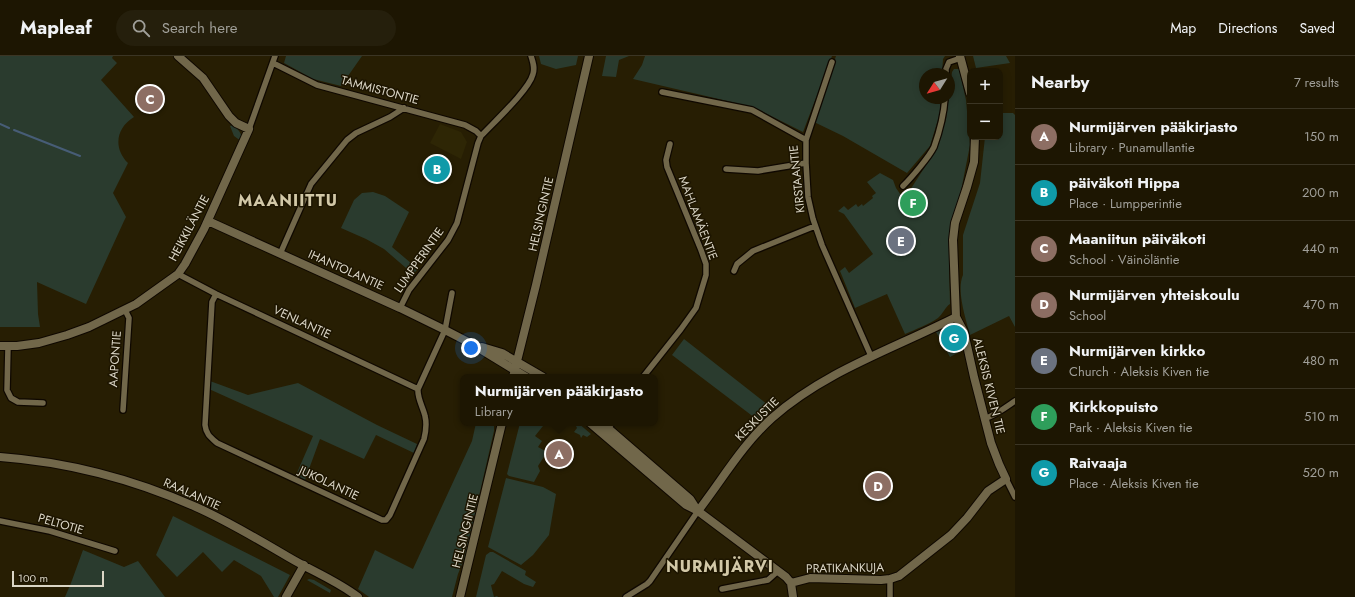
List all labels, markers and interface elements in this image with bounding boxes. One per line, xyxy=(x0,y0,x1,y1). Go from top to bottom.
search box xyxy=(116,10,396,46)
text: Mapleaf xyxy=(20,14,92,41)
icon: search xyxy=(130,17,152,39)
text: Search here xyxy=(162,17,238,39)
text: Map xyxy=(1170,18,1196,38)
text: Directions xyxy=(1218,18,1278,38)
text: Saved xyxy=(1300,18,1335,38)
north arrow xyxy=(919,68,955,104)
map controls xyxy=(967,68,1003,140)
button: + xyxy=(967,68,1003,104)
text: Nearby xyxy=(1031,70,1089,94)
street label: TAMMISTONTIE xyxy=(339,71,421,109)
text: 7 results xyxy=(1294,73,1339,92)
pin: C xyxy=(137,84,163,114)
button: − xyxy=(967,104,1003,140)
text: Nurmijärven pääkirjasto xyxy=(1069,116,1238,138)
text: A xyxy=(1039,127,1049,146)
text: 150 m xyxy=(1304,127,1339,146)
text: Library · Punamullantie xyxy=(1069,138,1195,157)
street label: KIRSTAANTIE xyxy=(784,144,810,214)
pin: B xyxy=(424,154,450,184)
text: päiväkoti Hippa xyxy=(1069,172,1180,194)
street label: MAHLAMÄENTIE xyxy=(674,173,722,263)
street label: HELSINGINTIE xyxy=(524,175,558,253)
text: B xyxy=(1040,183,1048,202)
text: 200 m xyxy=(1302,183,1339,202)
pin: F xyxy=(900,188,926,218)
district label: MAANIITTU xyxy=(238,189,338,212)
street label: HEIKKILÄNTIE xyxy=(164,192,214,264)
text: Place · Lumpperintie xyxy=(1069,194,1182,213)
street label: LUMPPERINTIE xyxy=(390,224,448,296)
pin: E xyxy=(888,226,914,256)
text: Maaniitun päiväkoti xyxy=(1069,228,1206,250)
text: C xyxy=(1039,239,1049,258)
text: 440 m xyxy=(1302,239,1339,258)
street label: IHANTOLANTIE xyxy=(305,245,387,295)
text: School · Väinöläntie xyxy=(1069,250,1180,269)
text: Nurmijärven yhteiskoulu xyxy=(1069,284,1240,306)
text: D xyxy=(1039,295,1049,314)
text: 470 m xyxy=(1303,295,1339,314)
street label: VENLANTIE xyxy=(270,301,334,343)
text: School xyxy=(1069,306,1106,325)
pin: G xyxy=(941,323,967,353)
street label: AAPONTIE xyxy=(104,330,126,388)
street label: ALEKSIS KIVEN TIE xyxy=(968,336,1010,436)
your location xyxy=(461,338,481,358)
text: Nurmijärven kirkko xyxy=(1069,340,1205,362)
text: E xyxy=(1040,351,1048,370)
text: 480 m xyxy=(1302,351,1339,370)
text: Church · Aleksis Kiven tie xyxy=(1069,362,1209,381)
popup xyxy=(460,374,658,426)
text: Nurmijärven pääkirjasto xyxy=(475,380,643,402)
street label: KESKUSTIE xyxy=(731,393,783,445)
text: Kirkkopuisto xyxy=(1069,396,1158,418)
text: Library xyxy=(475,402,513,421)
text: F xyxy=(1040,407,1048,426)
text: 510 m xyxy=(1304,407,1339,426)
text: Park · Aleksis Kiven tie xyxy=(1069,418,1192,437)
pin: A xyxy=(546,439,572,469)
text: Raivaaja xyxy=(1069,452,1127,474)
street label: JUKOLANTIE xyxy=(294,460,362,505)
text: G xyxy=(1039,463,1049,482)
text: 520 m xyxy=(1302,463,1339,482)
pin: D xyxy=(865,471,891,501)
street label: RAALANTIE xyxy=(160,473,224,515)
text: Place · Aleksis Kiven tie xyxy=(1069,474,1199,493)
street label: HELSINGINTIE xyxy=(447,492,483,570)
street label: PELTOTIE xyxy=(36,509,86,539)
district label: NURMIJÄRVI xyxy=(666,555,774,578)
street label: PRATIKANKUJA xyxy=(806,558,884,578)
scale bar xyxy=(12,569,104,588)
text: 100 m xyxy=(18,570,48,586)

